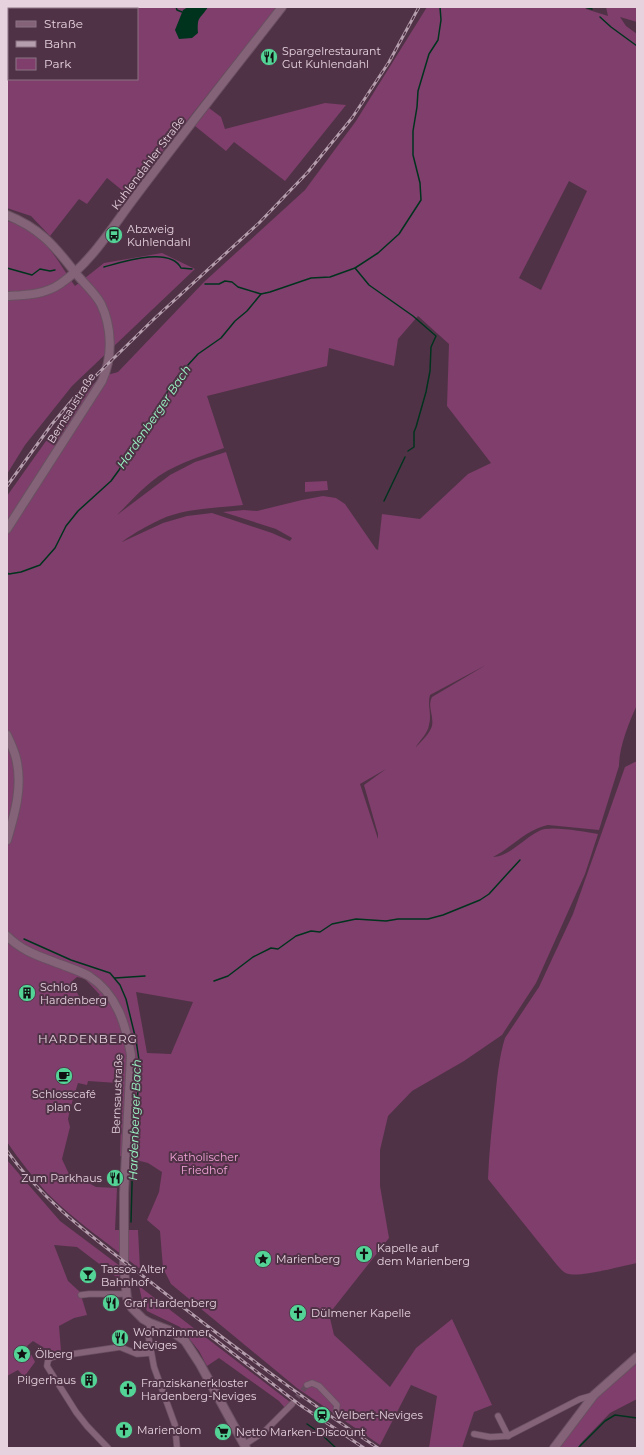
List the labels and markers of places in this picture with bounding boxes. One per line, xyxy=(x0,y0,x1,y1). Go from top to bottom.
place label: Spargelrestaurant Gut Kuhlendahl xyxy=(282,44,381,71)
restaurant icon: Spargelrestaurant Gut Kuhlendahl xyxy=(259,47,279,67)
place label: Abzweig Kuhlendahl xyxy=(127,222,191,249)
bus stop icon: Abzweig Kuhlendahl xyxy=(104,225,124,245)
place label: Schloß Hardenberg xyxy=(40,980,107,1007)
building icon: Schloß Hardenberg xyxy=(17,983,37,1003)
cafe icon: Schlosscafé plan C xyxy=(54,1066,74,1086)
place label: Schlosscafé plan C xyxy=(32,1087,96,1114)
restaurant icon: Zum Parkhaus xyxy=(105,1168,125,1188)
place label: Zum Parkhaus xyxy=(21,1171,103,1185)
place label: Kapelle auf dem Marienberg xyxy=(377,1241,470,1268)
church icon: Kapelle auf dem Marienberg xyxy=(354,1244,374,1264)
place icon: Marienberg xyxy=(253,1249,273,1269)
place label: Marienberg xyxy=(276,1252,340,1266)
place label: Tassos Alter Bahnhof xyxy=(101,1262,165,1289)
bar icon: Tassos Alter Bahnhof xyxy=(78,1265,98,1285)
restaurant icon: Graf Hardenberg xyxy=(101,1293,121,1313)
place label: Graf Hardenberg xyxy=(124,1296,217,1310)
church icon: Dülmener Kapelle xyxy=(288,1303,308,1323)
place label: Dülmener Kapelle xyxy=(311,1306,411,1320)
place label: Wohnzimmer Neviges xyxy=(133,1325,209,1352)
restaurant icon: Wohnzimmer Neviges xyxy=(110,1328,130,1348)
place icon: Ölberg xyxy=(12,1344,32,1364)
place label: Ölberg xyxy=(35,1347,73,1361)
building icon: Pilgerhaus xyxy=(79,1370,99,1390)
place label: Pilgerhaus xyxy=(17,1373,77,1387)
place label: Franziskanerkloster Hardenberg-Neviges xyxy=(141,1376,257,1403)
church icon: Franziskanerkloster Hardenberg-Neviges xyxy=(118,1379,138,1399)
station icon: Velbert-Neviges xyxy=(312,1405,332,1425)
place label: Velbert-Neviges xyxy=(335,1408,423,1422)
church icon: Mariendom xyxy=(114,1420,134,1440)
supermarket icon: Netto Marken-Discount xyxy=(213,1422,233,1442)
place label: Mariendom xyxy=(137,1423,201,1437)
place label: Netto Marken-Discount xyxy=(236,1425,366,1439)

